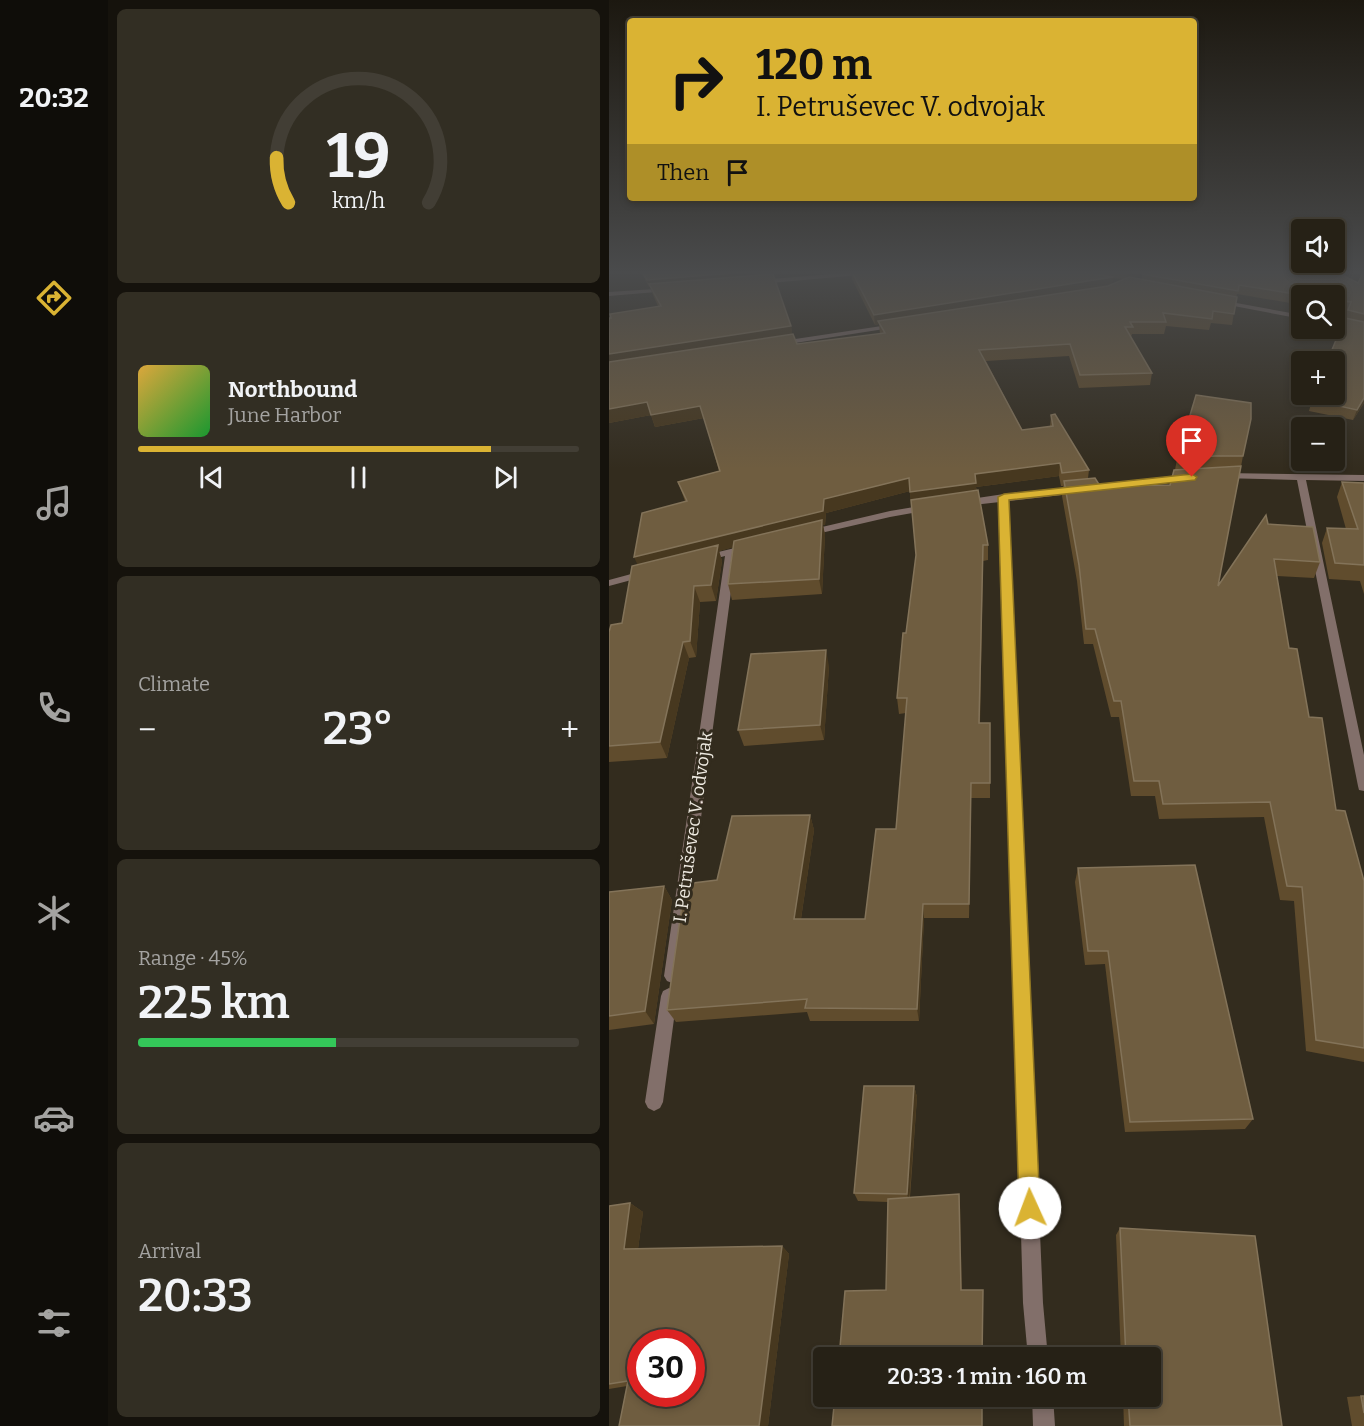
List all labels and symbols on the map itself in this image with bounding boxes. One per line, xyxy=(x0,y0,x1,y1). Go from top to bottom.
pin xyxy=(1166,415,1217,477)
street label: I. Petruševec V. odvojak xyxy=(669,729,717,924)
position arrow xyxy=(998,1176,1062,1240)
speed limit sign: 30 xyxy=(627,1329,705,1407)

